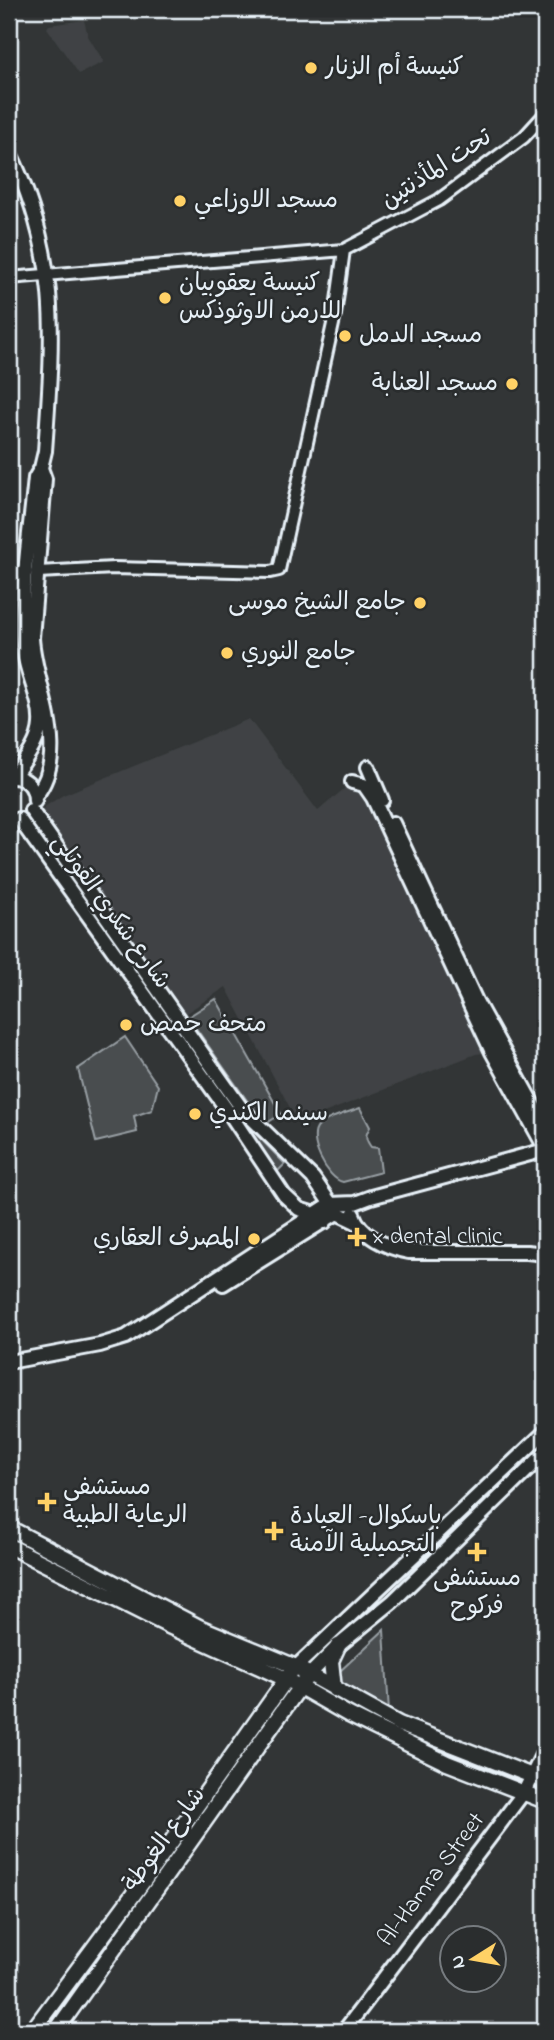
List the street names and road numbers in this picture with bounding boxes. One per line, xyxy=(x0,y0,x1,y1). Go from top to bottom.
street label: تحت المأذنتين xyxy=(375,120,500,219)
street label: شارع شكري القوتلي xyxy=(41,827,178,997)
street label: شارع الغوطة xyxy=(115,1780,215,1900)
street label: Al-Hamra Street xyxy=(370,1805,494,1955)

